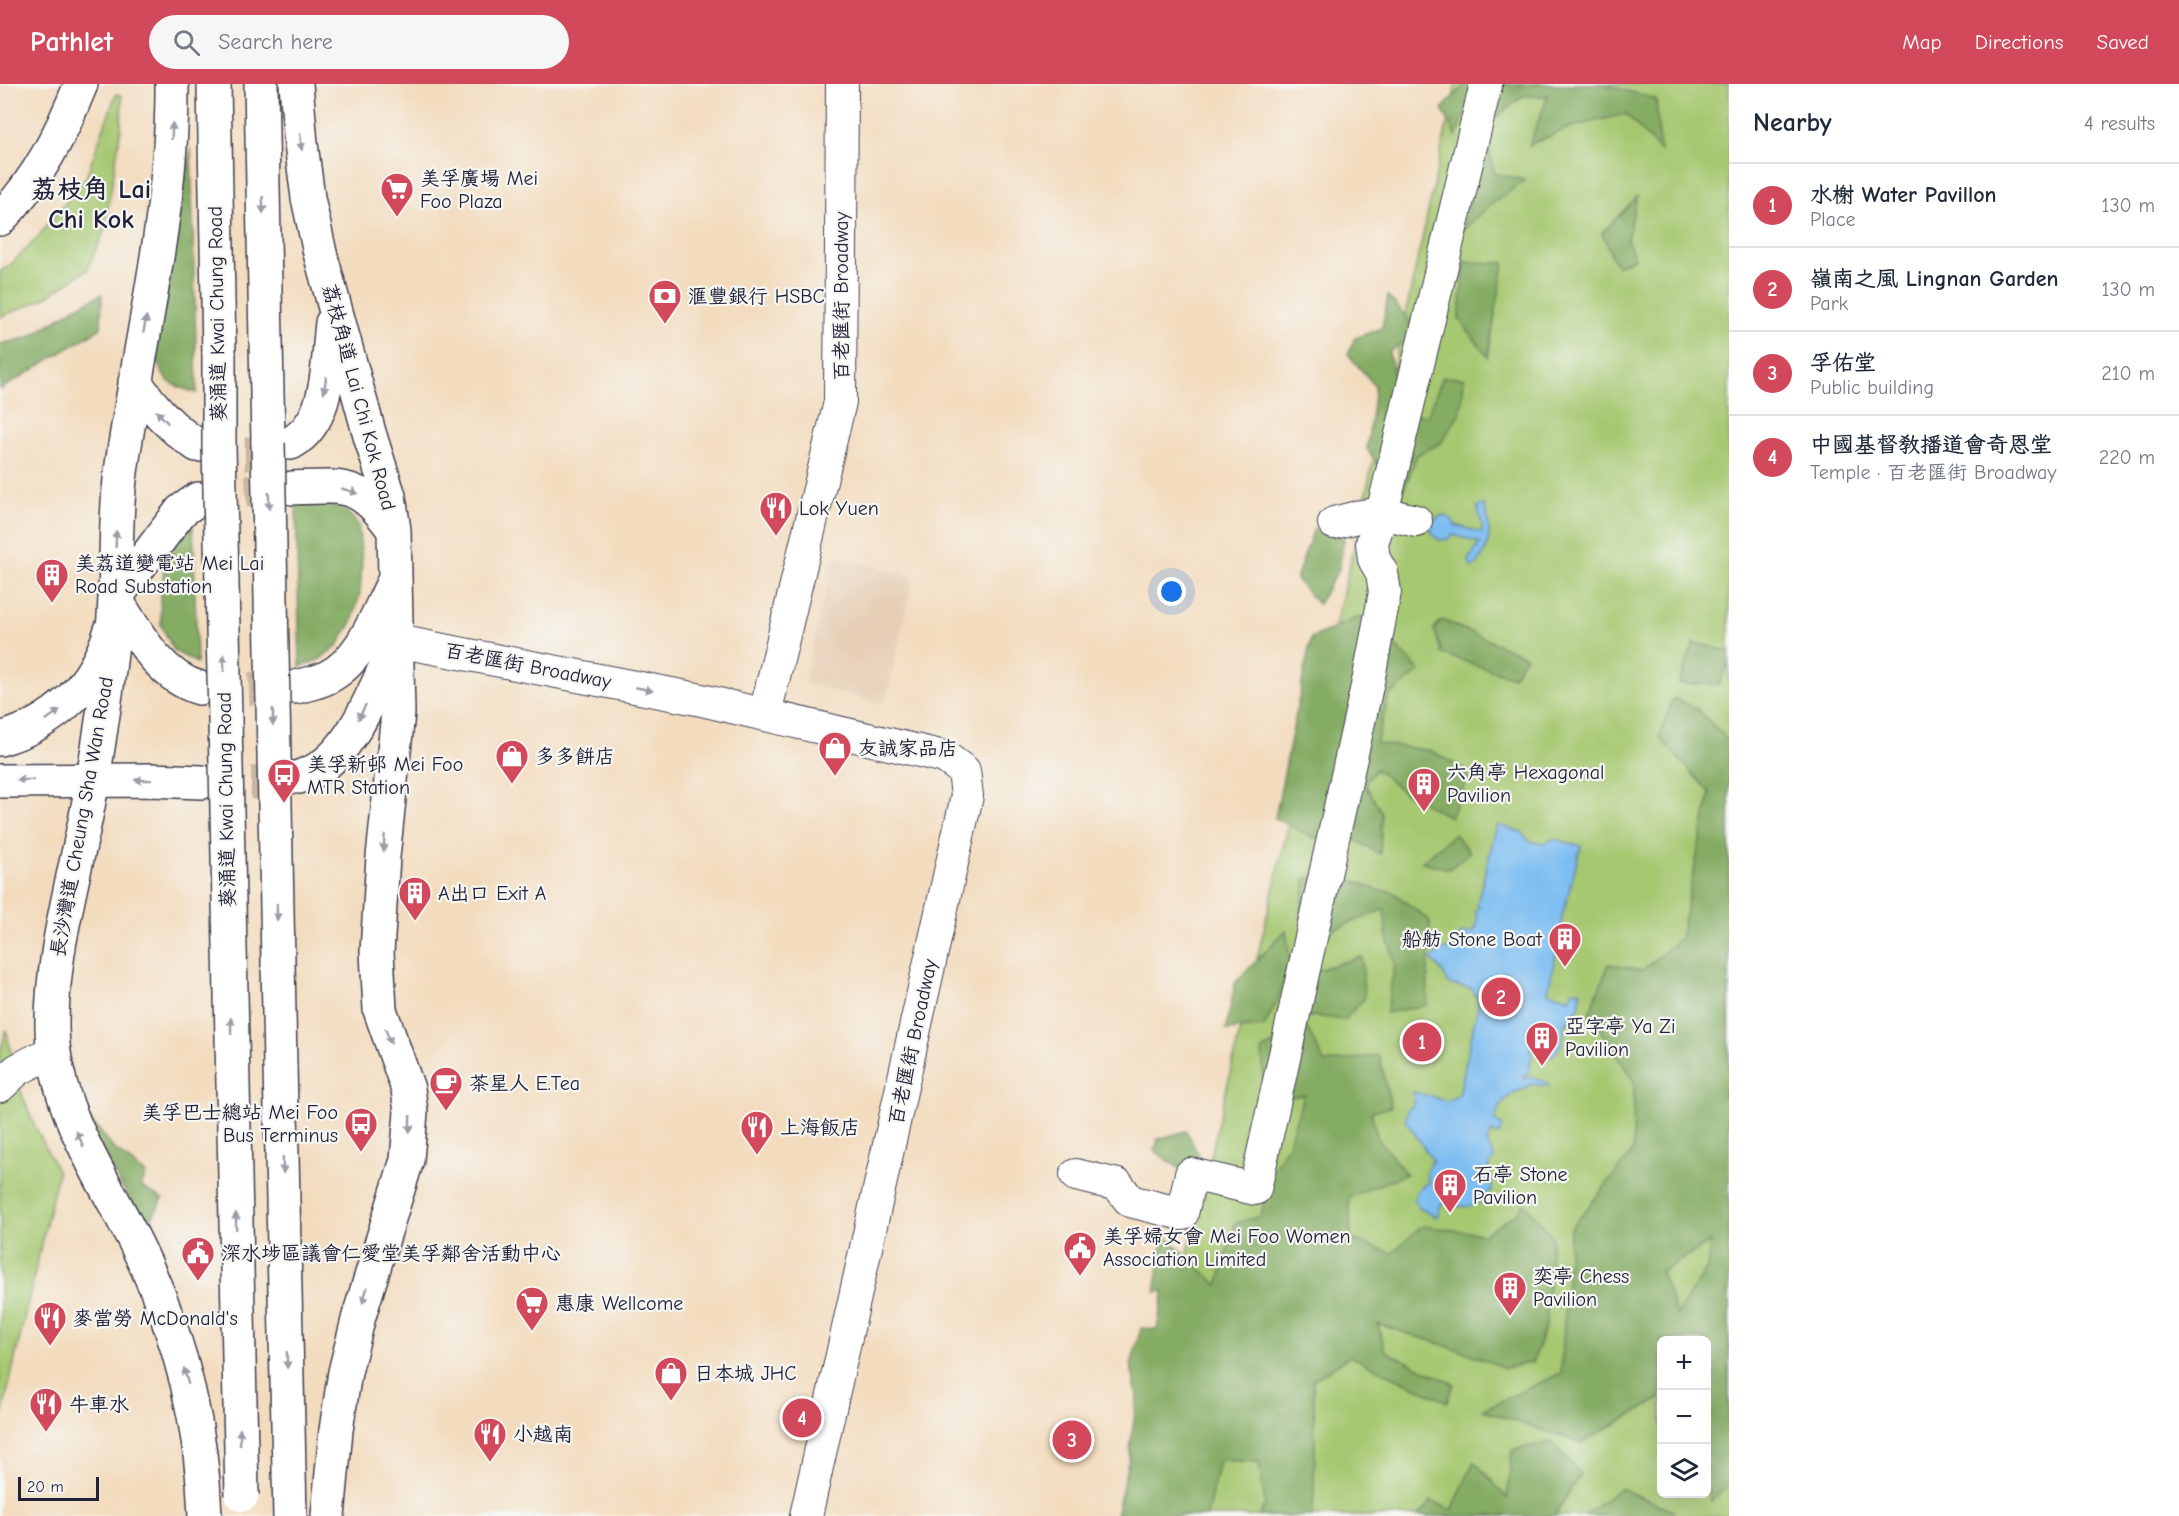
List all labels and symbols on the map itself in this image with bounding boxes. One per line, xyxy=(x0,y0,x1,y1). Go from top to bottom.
one-way arrow xyxy=(167,122,176,141)
one-way arrow xyxy=(296,133,306,152)
place label: 美孚廣場 Mei Foo Plaza xyxy=(420,167,538,213)
supermarket icon: 美孚廣場 Mei Foo Plaza xyxy=(379,171,415,218)
district label: 荔枝角 Lai Chi Kok xyxy=(31,175,151,235)
one-way arrow xyxy=(258,196,268,215)
street label: 葵涌道 Kwai Chung Road xyxy=(204,206,230,422)
street label: 百老匯街 Broadway xyxy=(830,211,853,381)
bank icon: 滙豐銀行 HSBC xyxy=(647,278,683,325)
street label: 荔枝角道 Lai Chi Kok Road xyxy=(318,281,400,513)
place label: 滙豐銀行 HSBC xyxy=(688,285,825,308)
one-way arrow xyxy=(141,315,150,334)
one-way arrow xyxy=(320,376,329,395)
one-way arrow xyxy=(156,411,170,425)
one-way arrow xyxy=(341,487,359,496)
restaurant icon: Lok Yuen xyxy=(758,490,794,537)
one-way arrow xyxy=(264,492,274,511)
place label: Lok Yuen xyxy=(799,497,879,520)
one-way arrow xyxy=(112,530,121,549)
place label: 美荔道變電站 Mei Lai Road Substation xyxy=(75,552,264,598)
building icon: 美荔道變電站 Mei Lai Road Substation xyxy=(34,557,70,604)
your location xyxy=(1157,577,1186,606)
street label: 百老匯街 Broadway xyxy=(443,639,613,693)
one-way arrow xyxy=(219,653,228,672)
street label: 長沙灣道 Cheung Sha Wan Road xyxy=(46,675,118,959)
one-way arrow xyxy=(634,685,653,694)
street label: 葵涌道 Kwai Chung Road xyxy=(213,692,239,908)
one-way arrow xyxy=(358,704,367,721)
one-way arrow xyxy=(269,708,278,727)
one-way arrow xyxy=(44,709,60,721)
shop icon: 友誠家品店 xyxy=(817,730,853,777)
place label: 友誠家品店 xyxy=(858,737,958,760)
shop icon: 多多餅店 xyxy=(494,738,530,785)
place label: 多多餅店 xyxy=(535,745,615,768)
place label: 美孚新邨 Mei Foo MTR Station xyxy=(307,753,463,799)
bus stop icon: 美孚新邨 Mei Foo MTR Station xyxy=(266,757,302,804)
place label: 六角亭 Hexagonal Pavilion xyxy=(1447,761,1604,807)
building icon: 六角亭 Hexagonal Pavilion xyxy=(1406,766,1442,813)
one-way arrow xyxy=(133,775,152,785)
one-way arrow xyxy=(16,776,35,785)
one-way arrow xyxy=(379,833,389,852)
building icon: A出口 Exit A xyxy=(397,875,433,922)
place label: A出口 Exit A xyxy=(438,882,547,905)
one-way arrow xyxy=(273,903,282,922)
building icon: 船舫 Stone Boat xyxy=(1547,921,1583,968)
place label: 船舫 Stone Boat xyxy=(1402,928,1543,951)
street label: 百老匯街 Broadway xyxy=(884,957,942,1127)
pin: 2 xyxy=(1482,974,1520,1020)
place label: 亞字亭 Ya Zi Pavilion xyxy=(1565,1015,1676,1061)
one-way arrow xyxy=(227,1016,236,1035)
pin: 1 xyxy=(1402,1020,1442,1064)
building icon: 亞字亭 Ya Zi Pavilion xyxy=(1524,1020,1560,1067)
one-way arrow xyxy=(384,1027,393,1045)
cafe icon: 茶星人 E.Tea xyxy=(428,1065,464,1112)
place label: 茶星人 E.Tea xyxy=(469,1072,580,1095)
place label: 美孚巴士總站 Mei Foo Bus Terminus xyxy=(142,1101,338,1147)
bus stop icon: 美孚巴士總站 Mei Foo Bus Terminus xyxy=(343,1106,379,1153)
restaurant icon: 上海飯店 xyxy=(739,1109,775,1156)
one-way arrow xyxy=(406,1115,415,1134)
place label: 上海飯店 xyxy=(780,1116,860,1139)
one-way arrow xyxy=(76,1130,85,1147)
one-way arrow xyxy=(278,1156,287,1175)
place label: 石亭 Stone Pavilion xyxy=(1473,1163,1568,1209)
building icon: 石亭 Stone Pavilion xyxy=(1432,1167,1468,1214)
one-way arrow xyxy=(231,1211,240,1230)
place label: 美孚婦女會 Mei Foo Women Association Limited xyxy=(1103,1225,1351,1271)
public building icon: 美孚婦女會 Mei Foo Women Association Limited xyxy=(1062,1230,1098,1277)
public building icon: 深水埗區議會仁愛堂美孚鄰舍活動中心 xyxy=(180,1235,216,1282)
place label: 深水埗區議會仁愛堂美孚鄰舍活動中心 xyxy=(221,1242,561,1265)
place label: 奕亭 Chess Pavilion xyxy=(1533,1265,1629,1311)
building icon: 奕亭 Chess Pavilion xyxy=(1492,1270,1528,1317)
supermarket icon: 惠康 Wellcome xyxy=(514,1285,550,1332)
one-way arrow xyxy=(360,1286,369,1304)
place label: 惠康 Wellcome xyxy=(555,1292,683,1315)
restaurant icon: 麥當勞 McDonald's xyxy=(32,1300,68,1347)
place label: 麥當勞 McDonald's xyxy=(73,1307,238,1330)
one-way arrow xyxy=(282,1351,292,1370)
shop icon: 日本城 JHC xyxy=(653,1355,689,1402)
place label: 日本城 JHC xyxy=(694,1362,797,1385)
one-way arrow xyxy=(181,1367,191,1386)
restaurant icon: 牛車水 xyxy=(28,1386,64,1433)
place label: 牛車水 xyxy=(69,1393,129,1416)
pin: 4 xyxy=(782,1396,822,1440)
restaurant icon: 小越南 xyxy=(472,1416,508,1463)
pin: 3 xyxy=(1052,1418,1092,1462)
place label: 小越南 xyxy=(513,1423,573,1446)
one-way arrow xyxy=(236,1427,245,1446)
scale bar xyxy=(18,1474,99,1502)

